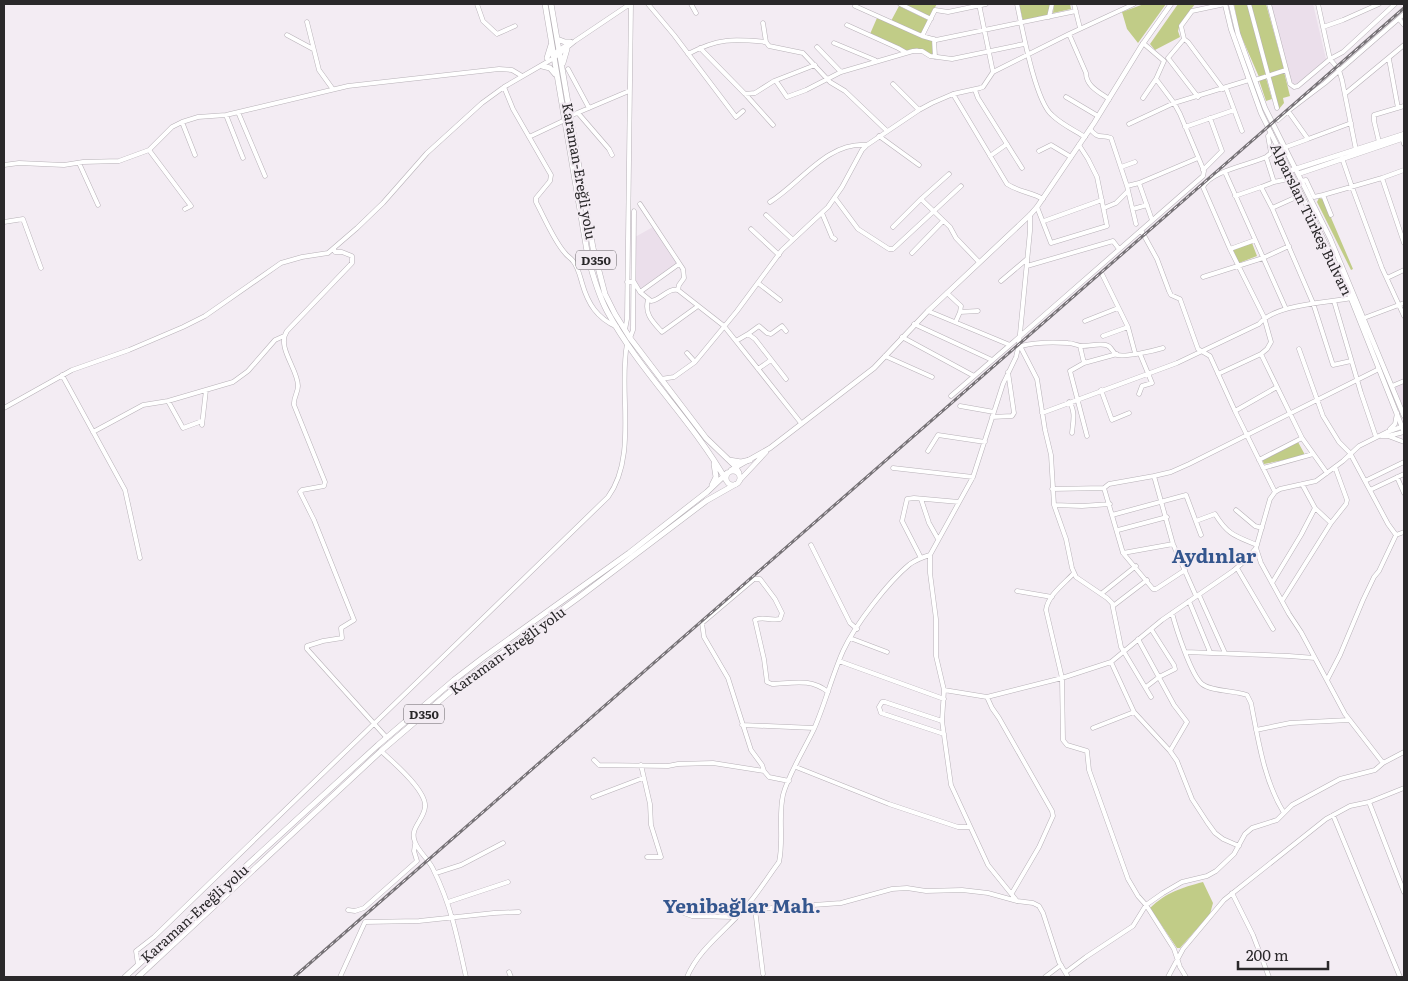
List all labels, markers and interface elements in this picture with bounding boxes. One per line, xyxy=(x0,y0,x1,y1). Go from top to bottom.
street label: Karaman-Ereğli yolu xyxy=(558,101,602,241)
street label: Alparslan Türkeş Bulvarı xyxy=(1266,140,1358,299)
road number: D350 xyxy=(576,250,616,270)
district label: Aydınlar xyxy=(1172,541,1257,569)
street label: Karaman-Ereğli yolu xyxy=(445,601,569,699)
road number: D350 xyxy=(404,704,444,724)
street label: Karaman-Ereğli yolu xyxy=(136,859,252,967)
district label: Yenibağlar Mah. xyxy=(663,891,821,919)
scale bar xyxy=(1238,938,1328,970)
text: 200 m xyxy=(1246,943,1289,966)

